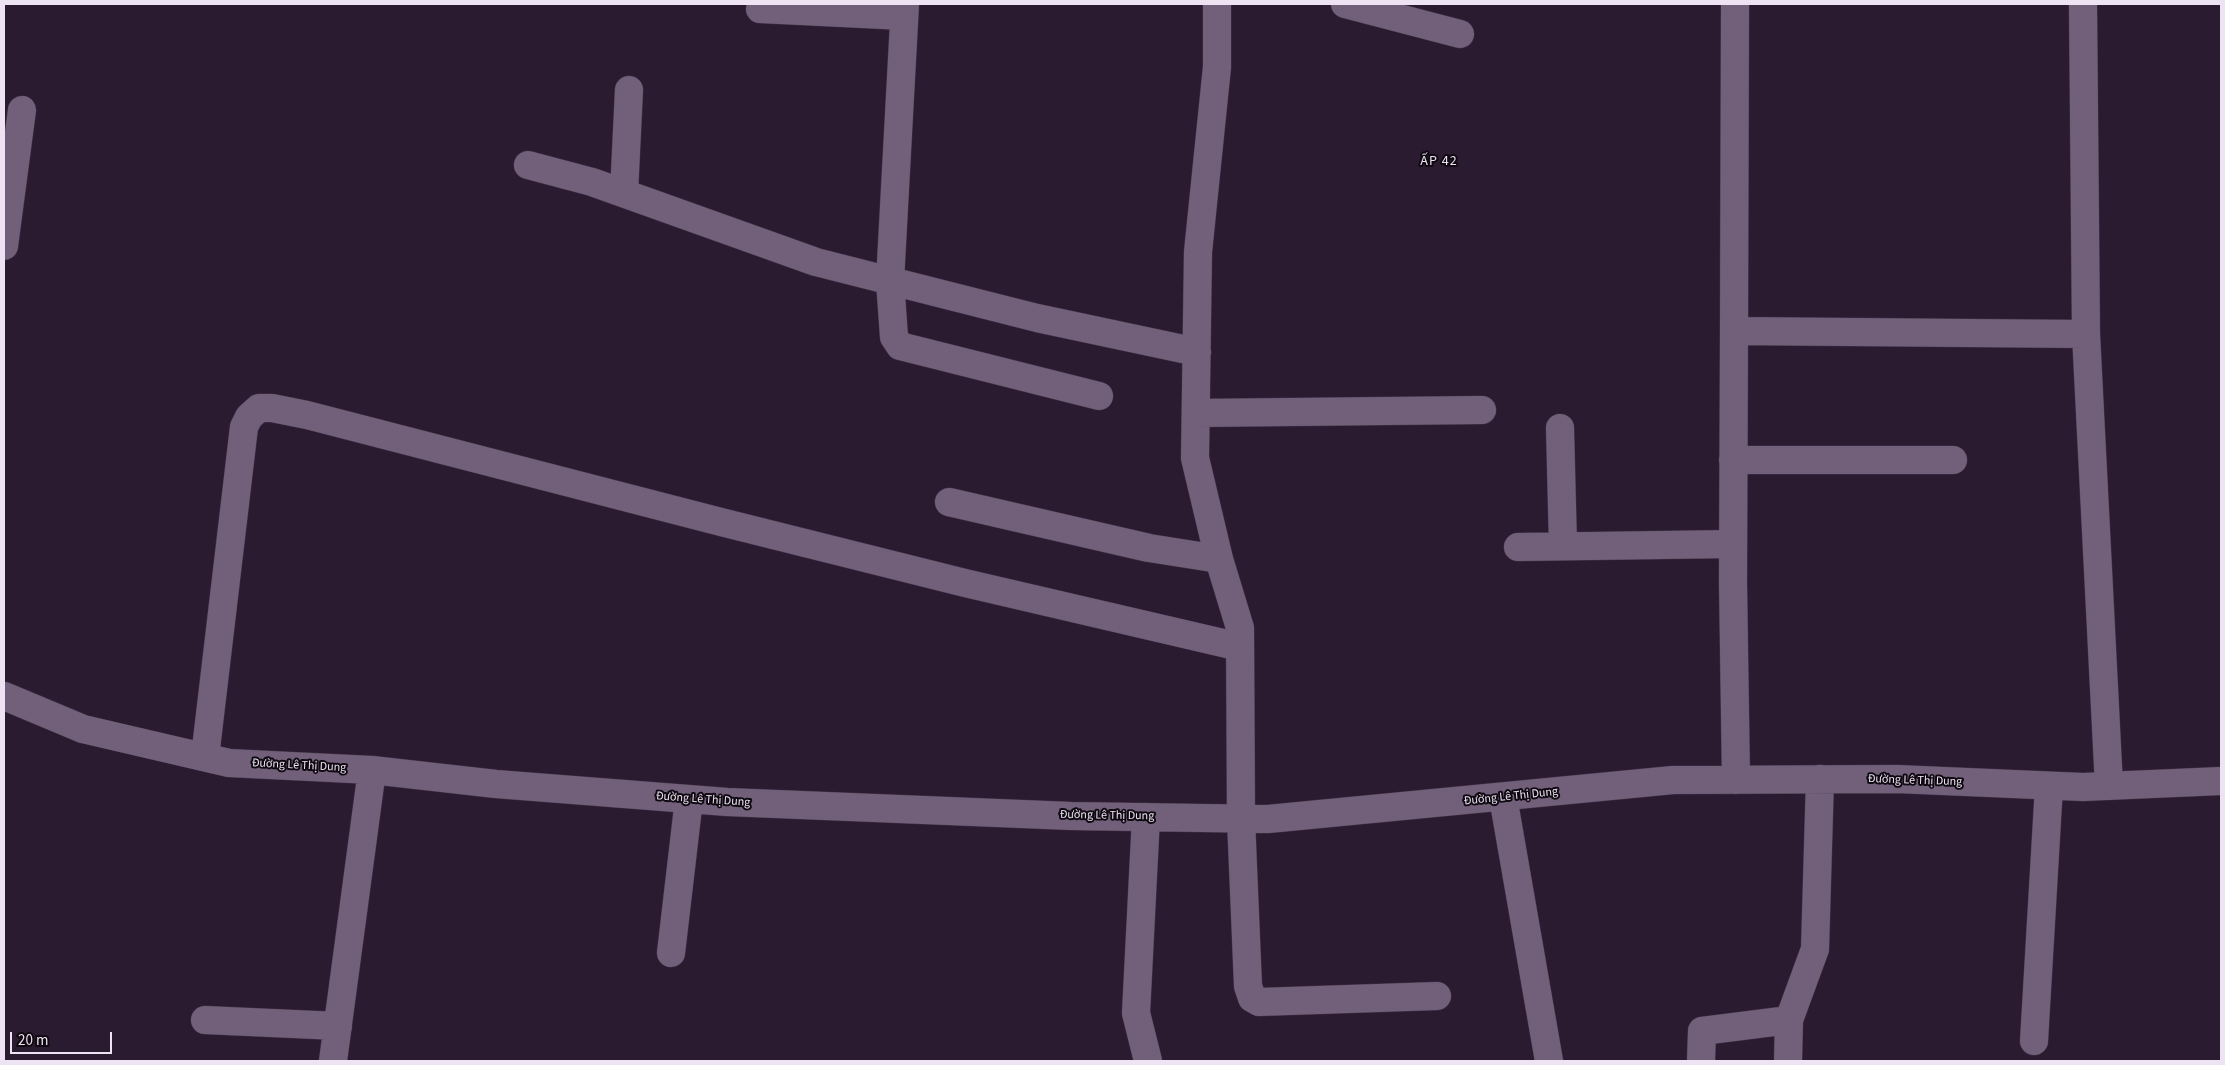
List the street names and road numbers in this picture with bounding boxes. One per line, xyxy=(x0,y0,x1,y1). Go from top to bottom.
street label: Đường Lê Thị Dung xyxy=(251,756,347,776)
street label: Đường Lê Thị Dung xyxy=(1868,772,1962,790)
street label: Đường Lê Thị Dung xyxy=(1463,785,1559,809)
street label: Đường Lê Thị Dung xyxy=(655,790,751,810)
street label: Đường Lê Thị Dung xyxy=(1060,808,1154,824)

